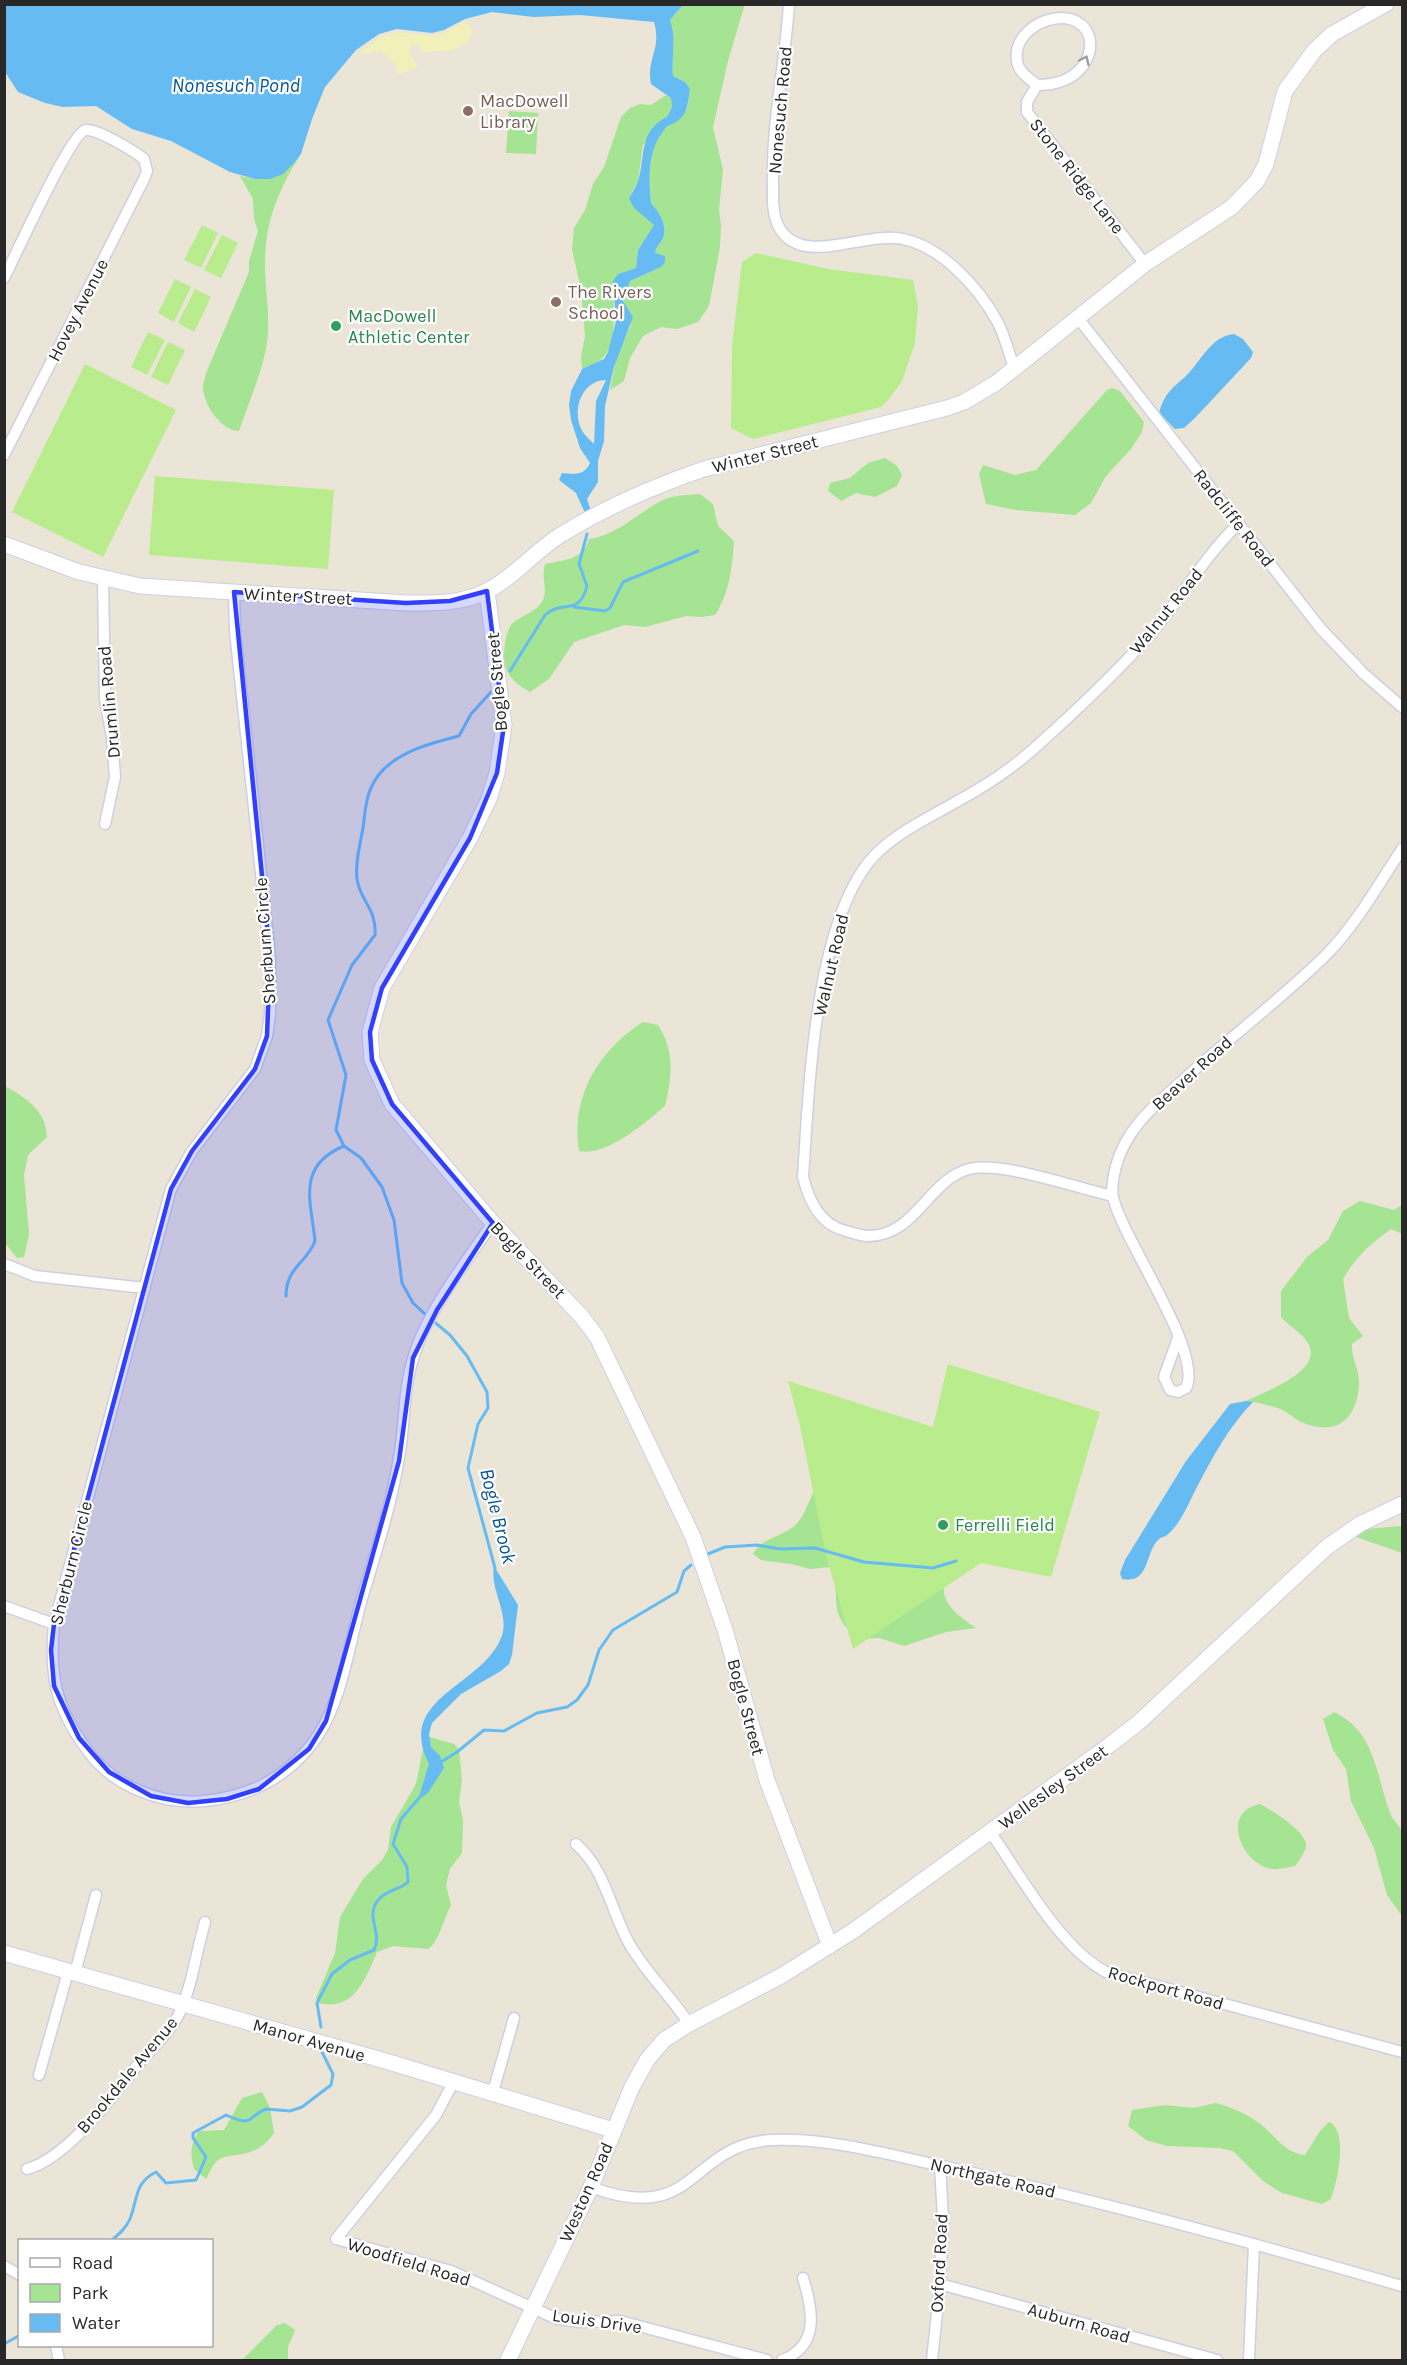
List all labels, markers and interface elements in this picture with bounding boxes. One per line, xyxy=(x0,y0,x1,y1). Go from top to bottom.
street label: Nonesuch Road xyxy=(763,45,797,175)
one-way arrow xyxy=(1077,55,1089,66)
water label: Nonesuch Pond xyxy=(172,74,300,97)
place label: MacDowell Library xyxy=(480,90,569,133)
marker: MacDowell Library xyxy=(461,104,475,118)
street label: Stone Ridge Lane xyxy=(1025,114,1129,238)
street label: Hovey Avenue xyxy=(43,255,113,365)
place label: The Rivers School xyxy=(568,281,652,324)
marker: The Rivers School xyxy=(549,295,563,309)
place label: MacDowell Athletic Center xyxy=(348,305,470,348)
marker: MacDowell Athletic Center xyxy=(329,319,343,333)
street label: Winter Street xyxy=(710,430,821,478)
street label: Radcliffe Road xyxy=(1189,465,1279,571)
street label: Walnut Road xyxy=(1125,563,1207,659)
street label: Winter Street xyxy=(243,582,353,610)
street label: Bogle Street xyxy=(482,631,512,732)
street label: Drumlin Road xyxy=(93,645,125,759)
street label: Sherburn Circle xyxy=(250,877,280,1005)
street label: Walnut Road xyxy=(809,912,853,1018)
street label: Beaver Road xyxy=(1147,1031,1237,1115)
street label: Bogle Street xyxy=(486,1217,571,1303)
water label: Bogle Brook xyxy=(475,1466,521,1567)
street label: Sherburn Circle xyxy=(45,1499,97,1627)
place label: Ferrelli Field xyxy=(955,1514,1055,1536)
marker: Ferrelli Field xyxy=(936,1518,950,1532)
street label: Bogle Street xyxy=(723,1656,770,1758)
street label: Wellesley Street xyxy=(994,1740,1112,1834)
street label: Rockport Road xyxy=(1105,1961,1227,2015)
street label: Brookdale Avenue xyxy=(72,2012,182,2138)
street label: Manor Avenue xyxy=(250,2013,368,2067)
street label: Weston Road xyxy=(554,2138,618,2246)
street label: Northgate Road xyxy=(928,2153,1058,2203)
street label: Oxford Road xyxy=(925,2213,953,2313)
street label: Woodfield Road xyxy=(345,2233,473,2291)
legend xyxy=(18,2239,213,2347)
text: Road xyxy=(72,2252,113,2274)
text: Park xyxy=(72,2282,109,2304)
street label: Auburn Road xyxy=(1025,2298,1133,2348)
street label: Louis Drive xyxy=(551,2304,643,2338)
text: Water xyxy=(72,2312,120,2334)

